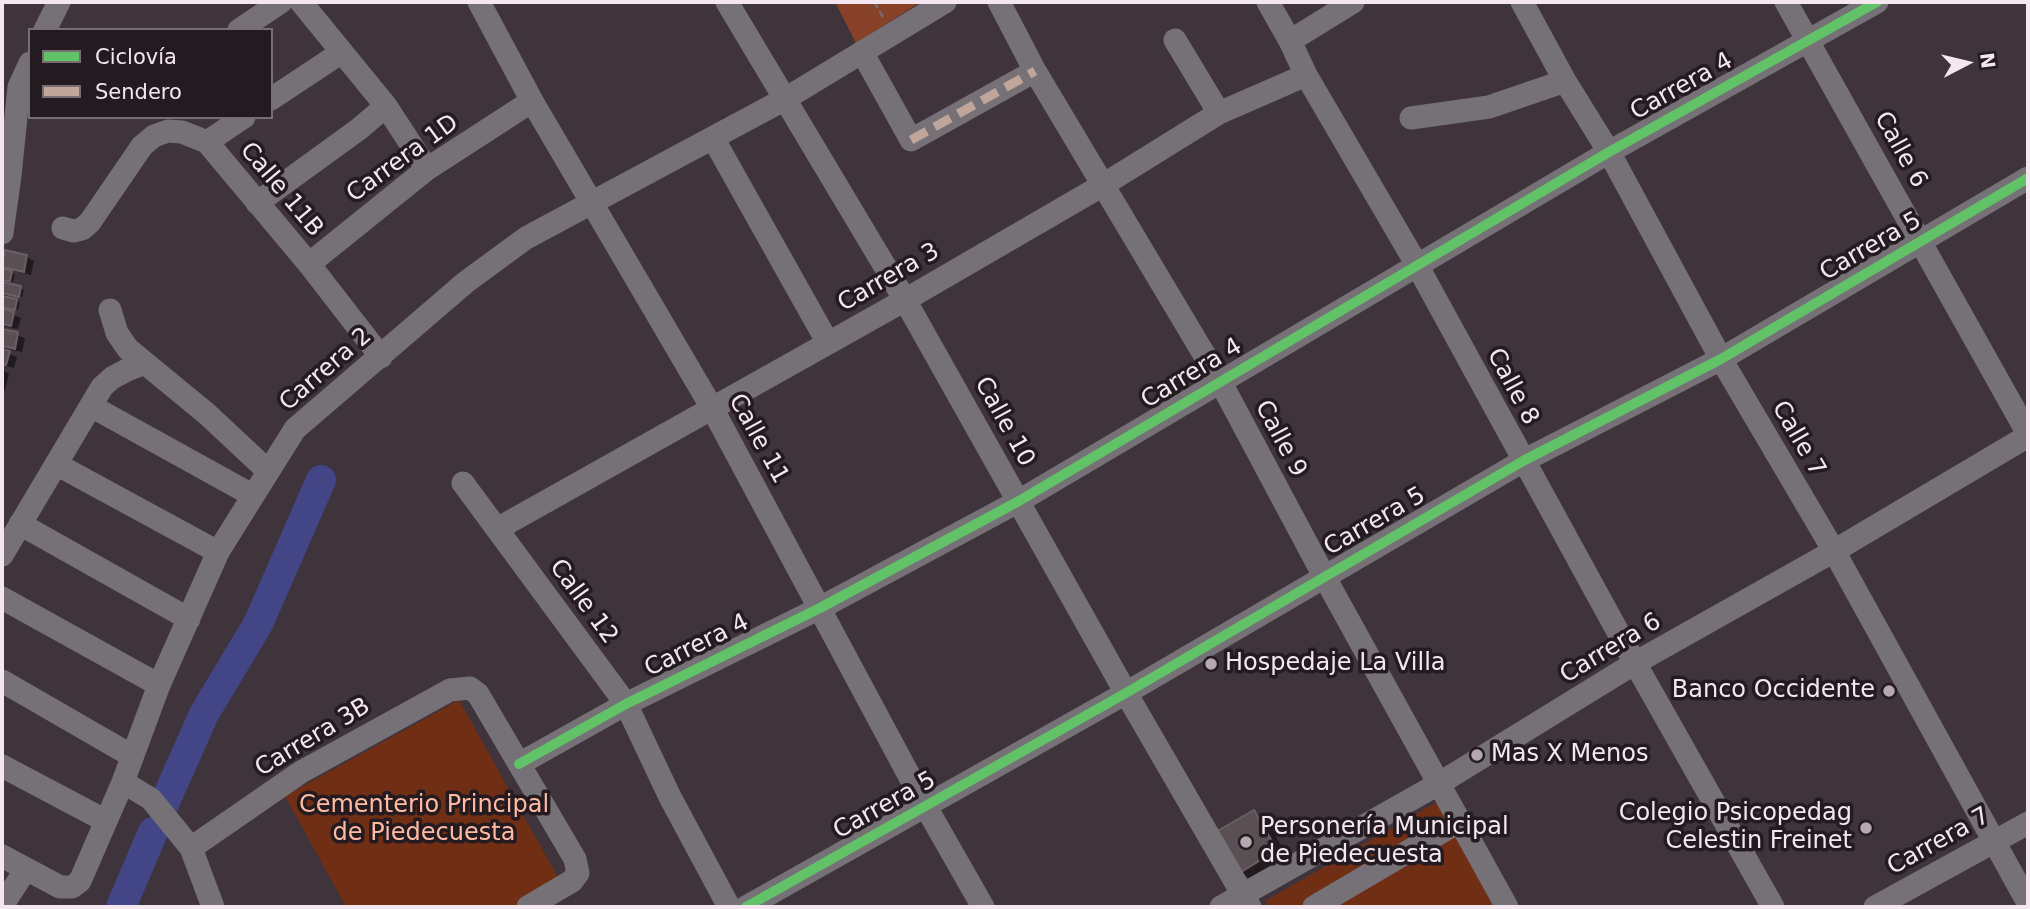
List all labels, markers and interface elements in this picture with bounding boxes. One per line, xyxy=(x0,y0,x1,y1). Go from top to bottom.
legend xyxy=(28,28,273,119)
north arrow xyxy=(1932,28,2002,98)
text: Ciclovía xyxy=(95,45,177,69)
street label: Carrera 4 xyxy=(1626,47,1738,127)
text: N xyxy=(1976,51,2000,70)
text: Sendero xyxy=(95,80,182,104)
street label: Calle 6 xyxy=(1867,107,1933,193)
street label: Carrera 1D xyxy=(342,109,464,209)
street label: Calle 11B xyxy=(233,137,329,243)
street label: Carrera 5 xyxy=(1815,206,1927,288)
street label: Carrera 3 xyxy=(833,237,945,319)
street label: Carrera 2 xyxy=(274,322,378,418)
street label: Carrera 4 xyxy=(1136,333,1248,415)
street label: Calle 8 xyxy=(1480,344,1544,430)
street label: Calle 10 xyxy=(968,372,1040,472)
street label: Calle 11 xyxy=(722,389,794,489)
street label: Calle 9 xyxy=(1248,396,1312,482)
street label: Calle 7 xyxy=(1765,396,1831,482)
street label: Carrera 5 xyxy=(1319,481,1431,563)
street label: Calle 12 xyxy=(543,554,623,650)
street label: Carrera 4 xyxy=(640,608,754,684)
street label: Carrera 6 xyxy=(1555,608,1667,690)
place label: Hospedaje La Villa xyxy=(1225,650,1446,678)
marker: Hospedaje La Villa xyxy=(1203,656,1219,672)
place label: Banco Occidente xyxy=(1672,677,1875,705)
marker: Banco Occidente xyxy=(1881,683,1897,699)
street label: Carrera 3B xyxy=(250,692,376,784)
place label: Mas X Menos xyxy=(1491,741,1648,769)
marker: Mas X Menos xyxy=(1469,747,1485,763)
street label: Carrera 5 xyxy=(829,766,941,846)
park label: Cementerio Principal de Piedecuesta xyxy=(299,792,549,848)
place label: Colegio Psicopedag Celestin Freinet xyxy=(1619,800,1852,856)
street label: Carrera 7 xyxy=(1883,802,1995,882)
place label: Personería Municipal de Piedecuesta xyxy=(1260,814,1509,870)
marker: Colegio Psicopedag Celestin Freinet xyxy=(1858,820,1874,836)
marker: Personería Municipal de Piedecuesta xyxy=(1238,834,1254,850)

